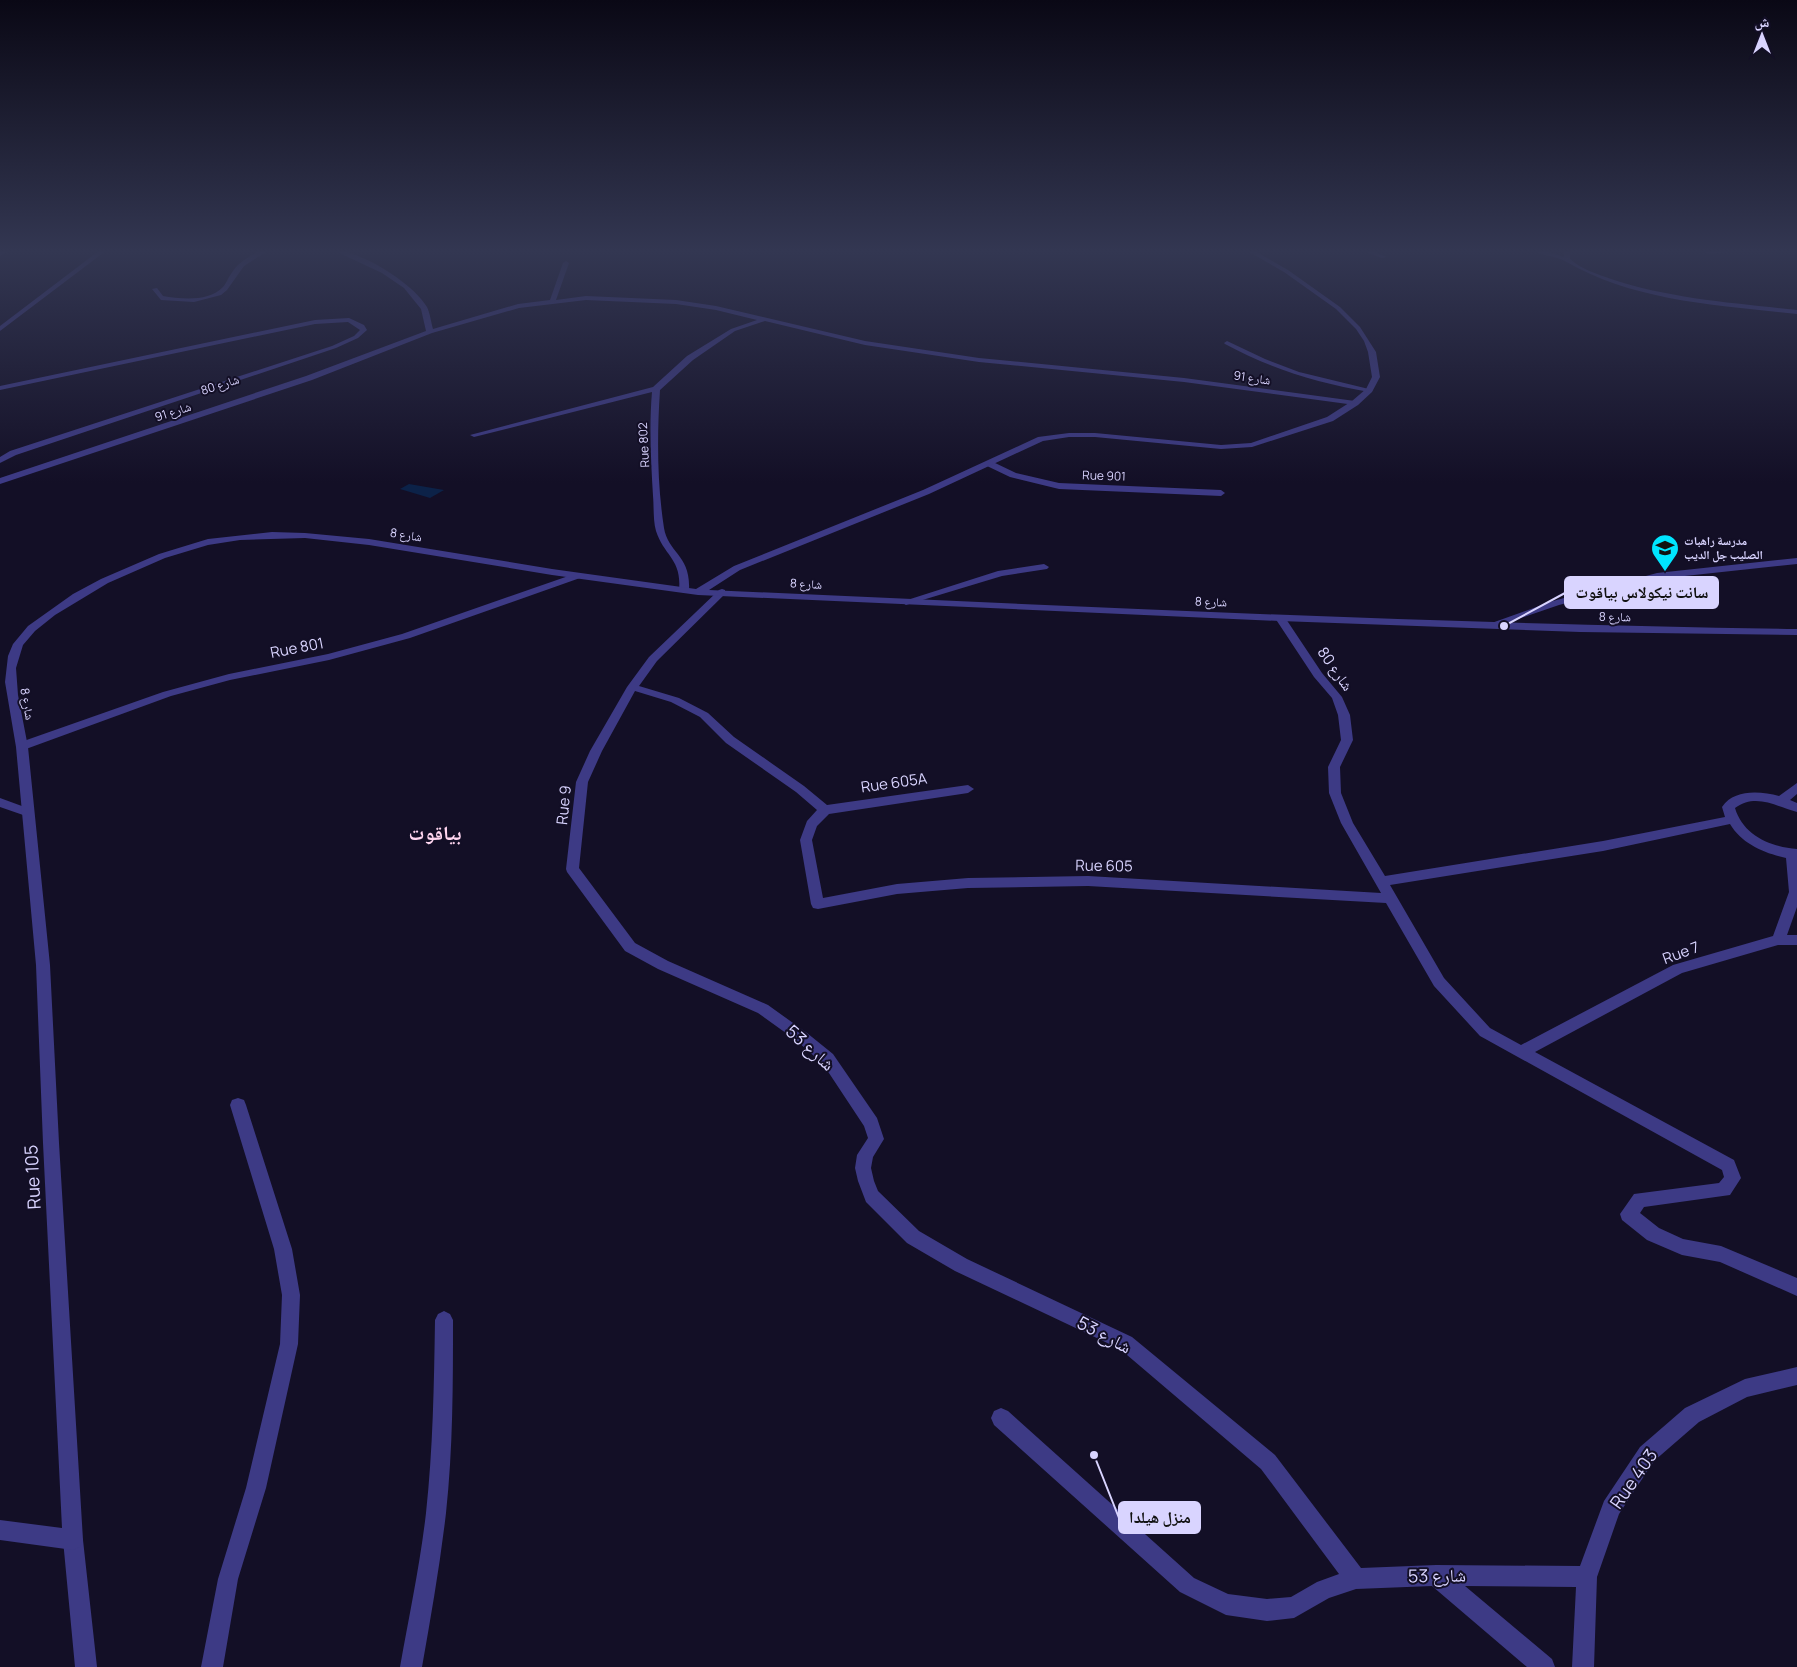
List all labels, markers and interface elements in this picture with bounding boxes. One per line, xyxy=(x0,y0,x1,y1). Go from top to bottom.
north arrow xyxy=(1737,10,1787,60)
text: ش xyxy=(1755,12,1770,31)
street label: شارع 91 xyxy=(1232,366,1272,389)
street label: شارع 80 xyxy=(198,370,241,399)
street label: شارع 91 xyxy=(152,398,193,425)
street label: Rue 802 xyxy=(634,422,653,468)
street label: Rue 901 xyxy=(1082,466,1126,485)
street label: شارع 8 xyxy=(389,524,423,545)
place label: مدرسة راهبات الصليب جل الديب xyxy=(1684,532,1763,563)
school or university icon: مدرسة راهبات الصليب جل الديب xyxy=(1650,533,1680,572)
street label: شارع 8 xyxy=(790,574,823,593)
callout: سانت نيكولاس بياقوت xyxy=(1565,577,1718,608)
text: سانت نيكولاس بياقوت xyxy=(1575,581,1709,603)
street label: شارع 8 xyxy=(1195,592,1227,611)
street label: شارع 8 xyxy=(1599,608,1631,625)
street label: Rue 801 xyxy=(268,632,325,663)
street label: شارع 80 xyxy=(1313,642,1358,695)
street label: شارع 8 xyxy=(16,687,39,721)
street label: Rue 605A xyxy=(859,767,929,798)
street label: Rue 9 xyxy=(551,784,576,826)
district label: بياقوت xyxy=(409,819,461,846)
street label: Rue 605 xyxy=(1075,855,1133,876)
street label: Rue 7 xyxy=(1660,936,1702,969)
street label: شارع 53 xyxy=(781,1019,840,1076)
street label: Rue 105 xyxy=(18,1144,46,1210)
street label: شارع 53 xyxy=(1073,1310,1136,1358)
street label: Rue 403 xyxy=(1604,1444,1662,1513)
callout: منزل هيلدا xyxy=(1119,1502,1200,1533)
text: منزل هيلدا xyxy=(1129,1506,1191,1528)
street label: شارع 53 xyxy=(1408,1562,1466,1588)

